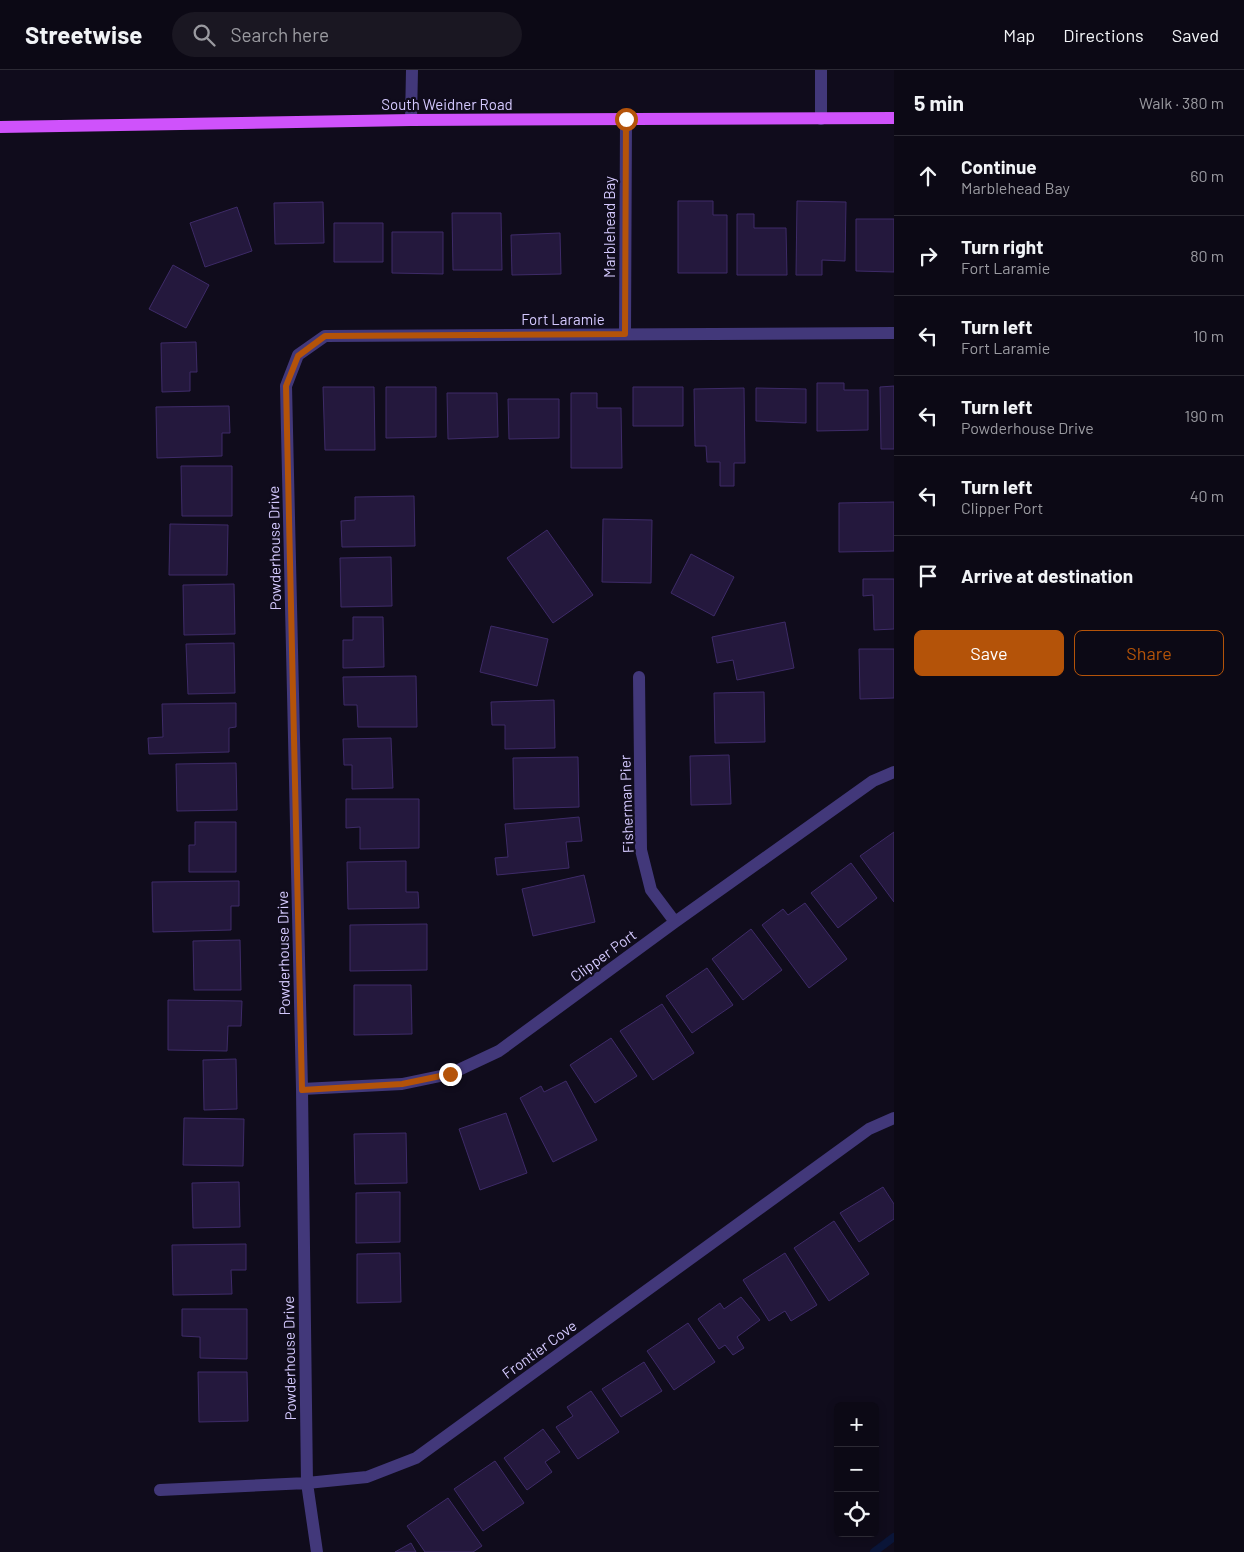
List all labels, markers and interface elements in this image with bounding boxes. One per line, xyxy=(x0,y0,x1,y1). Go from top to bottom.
search box xyxy=(172,12,522,57)
text: Streetwise xyxy=(25,20,142,49)
icon: search xyxy=(190,21,218,49)
text: Search here xyxy=(230,23,329,46)
text: Map xyxy=(1003,24,1035,46)
text: Directions xyxy=(1063,24,1144,46)
text: Saved xyxy=(1172,24,1219,46)
text: 5 min xyxy=(914,90,964,115)
text: Walk · 380 m xyxy=(1139,93,1224,112)
street label: South Weidner Road xyxy=(381,95,513,113)
route start xyxy=(615,108,638,131)
text: Continue xyxy=(961,155,1037,178)
icon: ahead xyxy=(914,162,942,190)
text: 60 m xyxy=(1190,166,1224,185)
street label: Marblehead Bay xyxy=(600,176,618,278)
text: Marblehead Bay xyxy=(961,178,1070,197)
text: Turn right xyxy=(961,235,1043,258)
icon: right xyxy=(914,242,942,270)
text: 80 m xyxy=(1190,246,1224,265)
text: Fort Laramie xyxy=(961,258,1050,277)
street label: Fort Laramie xyxy=(521,310,605,328)
text: Turn left xyxy=(961,315,1032,338)
icon: left xyxy=(914,322,942,350)
text: 10 m xyxy=(1193,326,1224,345)
text: Fort Laramie xyxy=(961,338,1050,357)
text: Turn left xyxy=(961,395,1032,418)
icon: left xyxy=(914,402,942,430)
text: 190 m xyxy=(1185,406,1224,425)
text: Powderhouse Drive xyxy=(961,418,1094,437)
text: Turn left xyxy=(961,475,1032,498)
icon: left xyxy=(914,482,942,510)
street label: Powderhouse Drive xyxy=(264,486,284,610)
text: 40 m xyxy=(1190,486,1224,505)
text: Clipper Port xyxy=(961,498,1043,517)
icon: arrive xyxy=(914,562,942,590)
text: Arrive at destination xyxy=(961,564,1133,587)
button: Save xyxy=(914,630,1064,676)
button: Share xyxy=(1074,630,1224,676)
street label: Fisherman Pier xyxy=(615,754,637,853)
street label: Powderhouse Drive xyxy=(273,891,293,1015)
street label: Clipper Port xyxy=(566,925,640,985)
route end xyxy=(439,1063,462,1086)
street label: Powderhouse Drive xyxy=(279,1296,299,1420)
street label: Frontier Cove xyxy=(498,1316,580,1382)
map controls xyxy=(834,1402,879,1537)
button: + xyxy=(834,1402,879,1447)
button: − xyxy=(834,1447,879,1492)
button: locate xyxy=(834,1492,879,1537)

